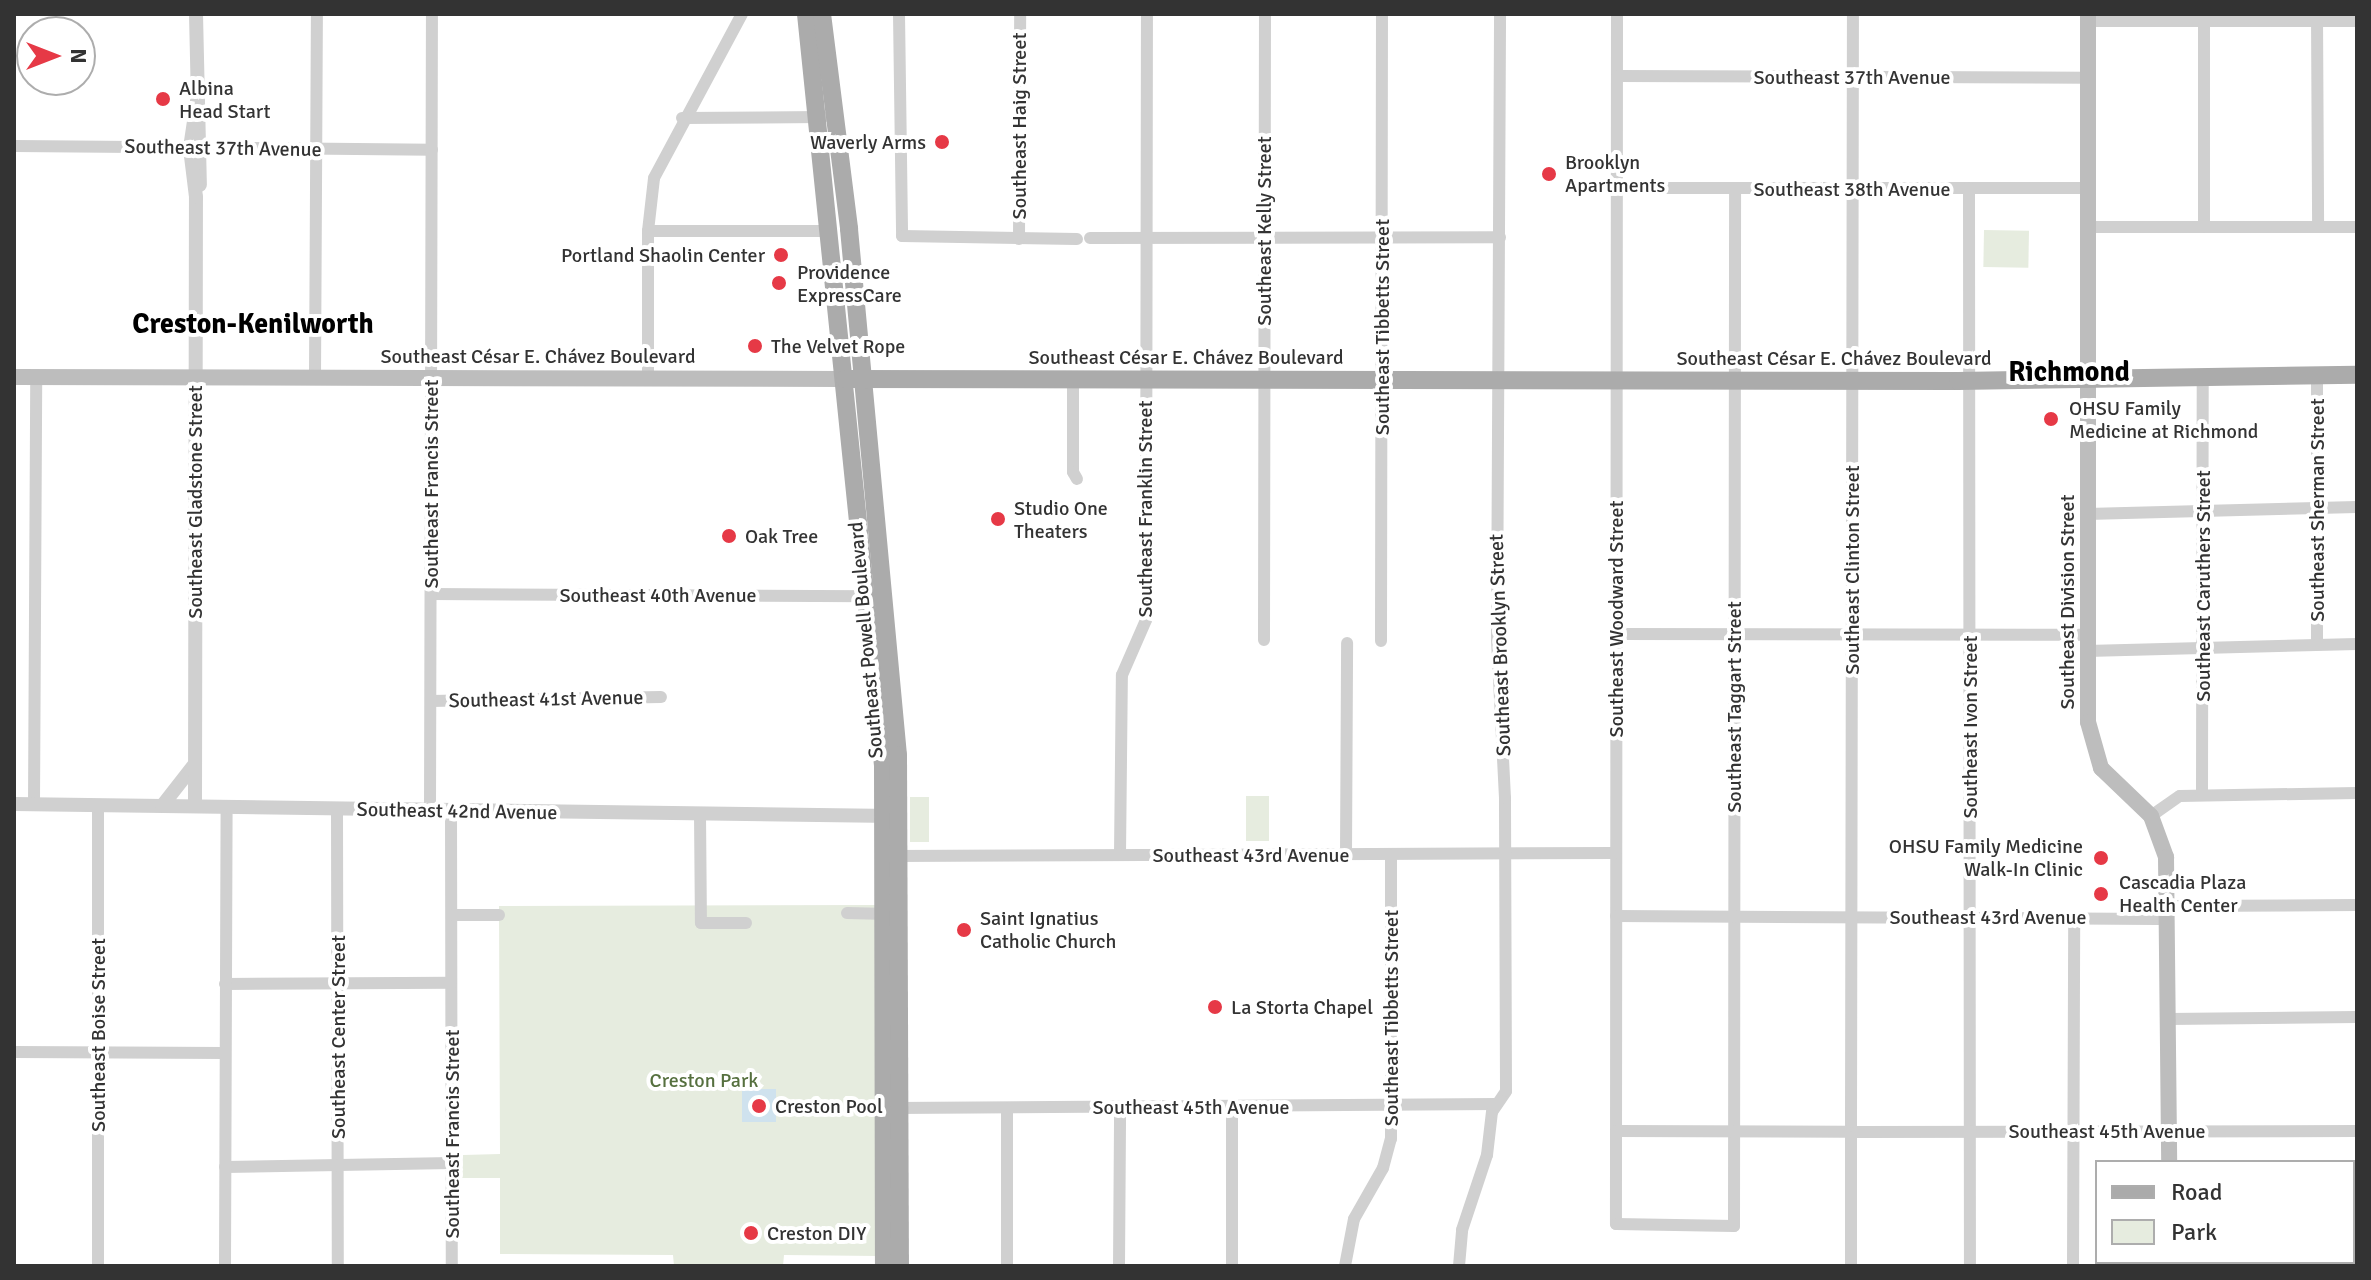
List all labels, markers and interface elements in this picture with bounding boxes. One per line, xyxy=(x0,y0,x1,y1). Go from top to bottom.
north arrow xyxy=(16,16,96,96)
street label: Southeast Haig Street xyxy=(1007,33,1031,219)
text: N xyxy=(65,48,92,64)
street label: Southeast 37th Avenue xyxy=(1753,65,1951,89)
place label: Albina Head Start xyxy=(179,76,271,123)
marker: Albina Head Start xyxy=(154,90,172,108)
place label: Waverly Arms xyxy=(810,130,926,154)
marker: Waverly Arms xyxy=(933,133,951,151)
street label: Southeast 37th Avenue xyxy=(124,134,322,162)
street label: Southeast Kelly Street xyxy=(1252,136,1276,326)
place label: Brooklyn Apartments xyxy=(1565,150,1665,197)
marker: Brooklyn Apartments xyxy=(1540,165,1558,183)
street label: Southeast 38th Avenue xyxy=(1753,177,1951,201)
street label: Southeast Tibbetts Street xyxy=(1370,219,1394,435)
place label: Portland Shaolin Center xyxy=(561,243,765,267)
marker: Portland Shaolin Center xyxy=(772,246,790,264)
place label: Providence ExpressCare xyxy=(797,260,902,307)
marker: Providence ExpressCare xyxy=(768,272,790,294)
district label: Creston-Kenilworth xyxy=(132,307,374,341)
place label: The Velvet Rope xyxy=(771,334,905,358)
marker: The Velvet Rope xyxy=(746,337,764,355)
street label: Southeast César E. Chávez Boulevard xyxy=(380,344,696,368)
street label: Southeast César E. Chávez Boulevard xyxy=(1028,345,1344,369)
street label: Southeast César E. Chávez Boulevard xyxy=(1676,346,1992,370)
district label: Richmond xyxy=(2008,355,2130,389)
street label: Southeast Francis Street xyxy=(419,379,443,589)
street label: Southeast Gladstone Street xyxy=(183,385,207,619)
place label: OHSU Family Medicine at Richmond xyxy=(2069,396,2258,443)
street label: Southeast Sherman Street xyxy=(2305,398,2329,622)
street label: Southeast Franklin Street xyxy=(1133,400,1157,618)
marker: OHSU Family Medicine at Richmond xyxy=(2040,408,2062,430)
street label: Southeast Clinton Street xyxy=(1840,465,1864,675)
street label: Southeast Caruthers Street xyxy=(2191,470,2215,702)
street label: Southeast Division Street xyxy=(2055,494,2079,710)
place label: Studio One Theaters xyxy=(1014,496,1108,543)
street label: Southeast Woodward Street xyxy=(1604,501,1628,737)
marker: Studio One Theaters xyxy=(989,510,1007,528)
street label: Southeast Powell Boulevard xyxy=(844,521,888,759)
place label: Oak Tree xyxy=(745,524,818,548)
marker: Oak Tree xyxy=(720,527,738,545)
street label: Southeast Brooklyn Street xyxy=(1484,533,1516,757)
street label: Southeast 40th Avenue xyxy=(559,583,757,607)
street label: Southeast Taggart Street xyxy=(1722,601,1746,813)
street label: Southeast Ivon Street xyxy=(1958,635,1982,819)
street label: Southeast 41st Avenue xyxy=(448,685,644,713)
street label: Southeast 42nd Avenue xyxy=(356,797,558,825)
place label: OHSU Family Medicine Walk-In Clinic xyxy=(1889,834,2083,881)
street label: Southeast 43rd Avenue xyxy=(1153,843,1349,867)
marker: OHSU Family Medicine Walk-In Clinic xyxy=(2090,847,2112,869)
place label: Cascadia Plaza Health Center xyxy=(2119,870,2246,917)
marker: Cascadia Plaza Health Center xyxy=(2090,883,2112,905)
street label: Southeast 43rd Avenue xyxy=(1890,905,2086,929)
place label: Saint Ignatius Catholic Church xyxy=(980,906,1116,953)
street label: Southeast Tibbetts Street xyxy=(1379,910,1403,1126)
marker: Saint Ignatius Catholic Church xyxy=(955,921,973,939)
street label: Southeast Center Street xyxy=(326,935,350,1139)
street label: Southeast Boise Street xyxy=(86,938,110,1132)
place label: La Storta Chapel xyxy=(1231,995,1373,1019)
marker: La Storta Chapel xyxy=(1206,998,1224,1016)
street label: Southeast Francis Street xyxy=(440,1029,464,1239)
park label: Creston Park xyxy=(650,1068,758,1092)
place label: Creston Pool xyxy=(775,1094,883,1118)
street label: Southeast 45th Avenue xyxy=(1092,1095,1290,1119)
marker: Creston Pool xyxy=(750,1097,768,1115)
street label: Southeast 45th Avenue xyxy=(2008,1119,2206,1143)
legend xyxy=(2095,1160,2355,1264)
text: Road xyxy=(2171,1177,2222,1207)
text: Park xyxy=(2171,1217,2217,1247)
place label: Creston DIY xyxy=(767,1221,866,1245)
marker: Creston DIY xyxy=(742,1224,760,1242)

